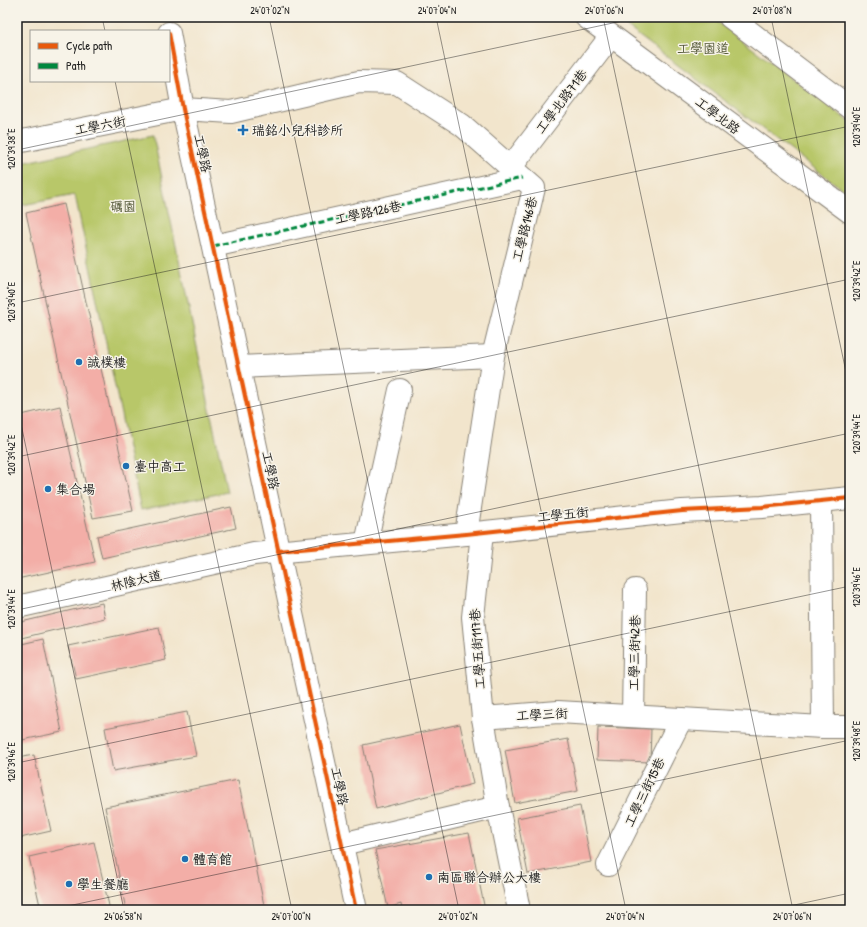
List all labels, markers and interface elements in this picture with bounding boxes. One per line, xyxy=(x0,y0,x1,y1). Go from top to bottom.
text: 24°07'02"N xyxy=(250,4,290,17)
text: 24°07'04"N xyxy=(418,4,456,17)
text: 24°07'06"N xyxy=(585,4,623,17)
text: 24°07'08"N xyxy=(753,4,791,17)
legend xyxy=(30,30,170,82)
text: Cycle path xyxy=(66,37,112,54)
park label: 工學園道 xyxy=(677,39,729,57)
text: Path xyxy=(66,57,86,74)
street label: 工學北路71巷 xyxy=(531,65,591,137)
street label: 工學北路 xyxy=(692,92,744,138)
text: 120°39'40"E xyxy=(850,106,863,147)
street label: 工學六街 xyxy=(73,111,127,139)
place label: 瑞銘小兒科診所 xyxy=(252,121,343,139)
marker: 瑞銘小兒科診所 xyxy=(237,124,249,136)
text: 120°39'38"E xyxy=(5,128,18,170)
street label: 工學路 xyxy=(190,132,216,174)
street label: 工學路146巷 xyxy=(507,194,541,264)
street label: 工學路126巷 xyxy=(333,196,403,228)
park label: 礪園 xyxy=(110,197,136,215)
text: 120°39'42"E xyxy=(850,260,863,301)
text: 120°39'40"E xyxy=(5,281,18,322)
place label: 誠樸樓 xyxy=(87,353,126,371)
marker: 誠樸樓 xyxy=(74,357,84,367)
text: 120°39'44"E xyxy=(850,413,863,454)
text: 120°39'42"E xyxy=(5,434,18,475)
street label: 工學路 xyxy=(258,449,284,491)
place label: 臺中高工 xyxy=(134,457,186,475)
marker: 臺中高工 xyxy=(121,461,131,471)
place label: 集合場 xyxy=(56,480,95,498)
marker: 集合場 xyxy=(43,484,53,494)
street label: 工學五街 xyxy=(536,502,590,526)
street label: 林陰大道 xyxy=(109,565,163,595)
text: 120°39'46"E xyxy=(850,566,863,607)
text: 120°39'44"E xyxy=(5,588,18,629)
street label: 工學五街117巷 xyxy=(465,608,489,690)
street label: 工學三街42巷 xyxy=(624,615,644,691)
street label: 工學三街 xyxy=(516,704,568,724)
text: 120°39'48"E xyxy=(850,720,863,761)
text: 120°39'46"E xyxy=(5,741,18,782)
street label: 工學三街15巷 xyxy=(619,754,669,830)
street label: 工學路 xyxy=(327,765,353,807)
place label: 體育館 xyxy=(193,850,232,868)
marker: 體育館 xyxy=(180,854,190,864)
place label: 南區聯合辦公大樓 xyxy=(437,868,541,886)
marker: 南區聯合辦公大樓 xyxy=(424,872,434,882)
place label: 學生餐廳 xyxy=(77,875,129,893)
marker: 學生餐廳 xyxy=(64,879,74,889)
text: 24°06'58"N xyxy=(104,910,142,923)
text: 24°07'00"N xyxy=(271,910,311,923)
text: 24°07'02"N xyxy=(438,910,478,923)
text: 24°07'04"N xyxy=(606,910,644,923)
text: 24°07'06"N xyxy=(773,910,811,923)

